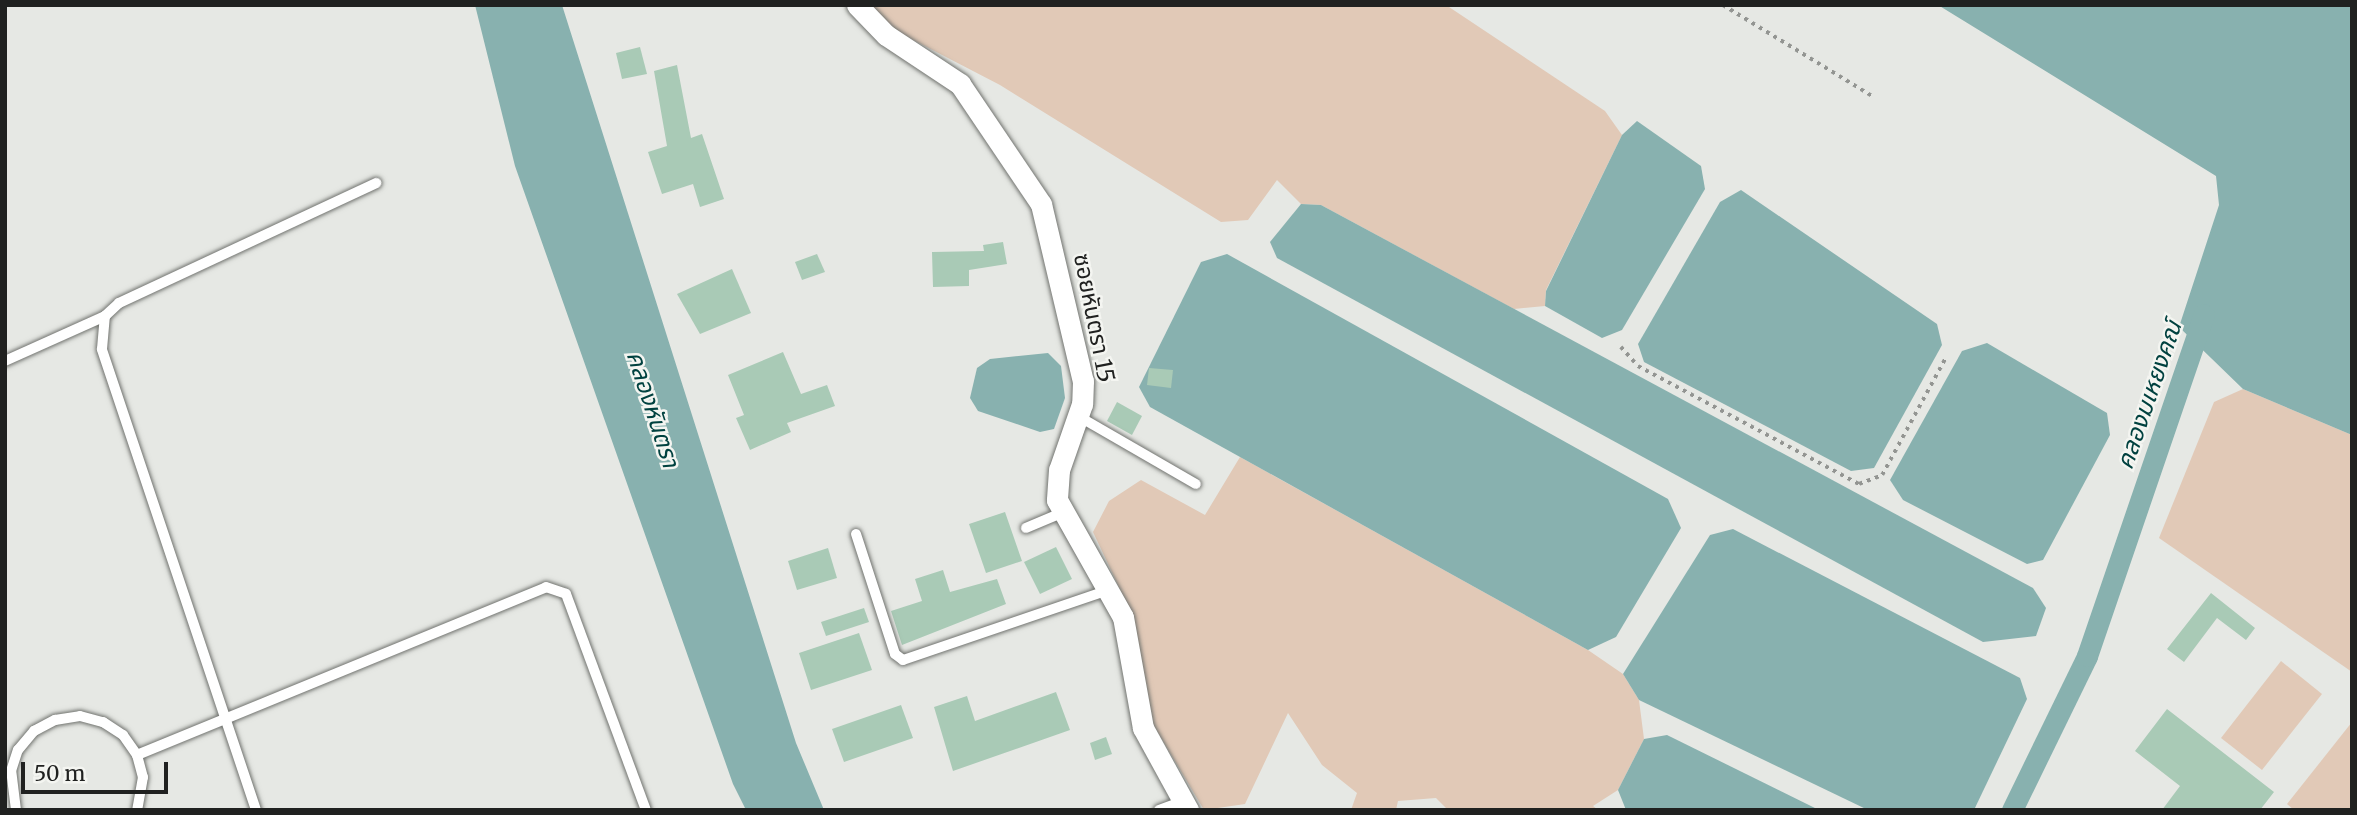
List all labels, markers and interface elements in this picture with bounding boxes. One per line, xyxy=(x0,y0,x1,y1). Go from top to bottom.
street label: ซอยหันตรา 15 xyxy=(1068,251,1120,385)
water label: คลองมเหยงคณ์ xyxy=(2110,317,2188,473)
water label: คลองหันตรา xyxy=(621,347,685,471)
scale bar xyxy=(24,748,172,792)
text: 50 m xyxy=(34,760,85,787)

